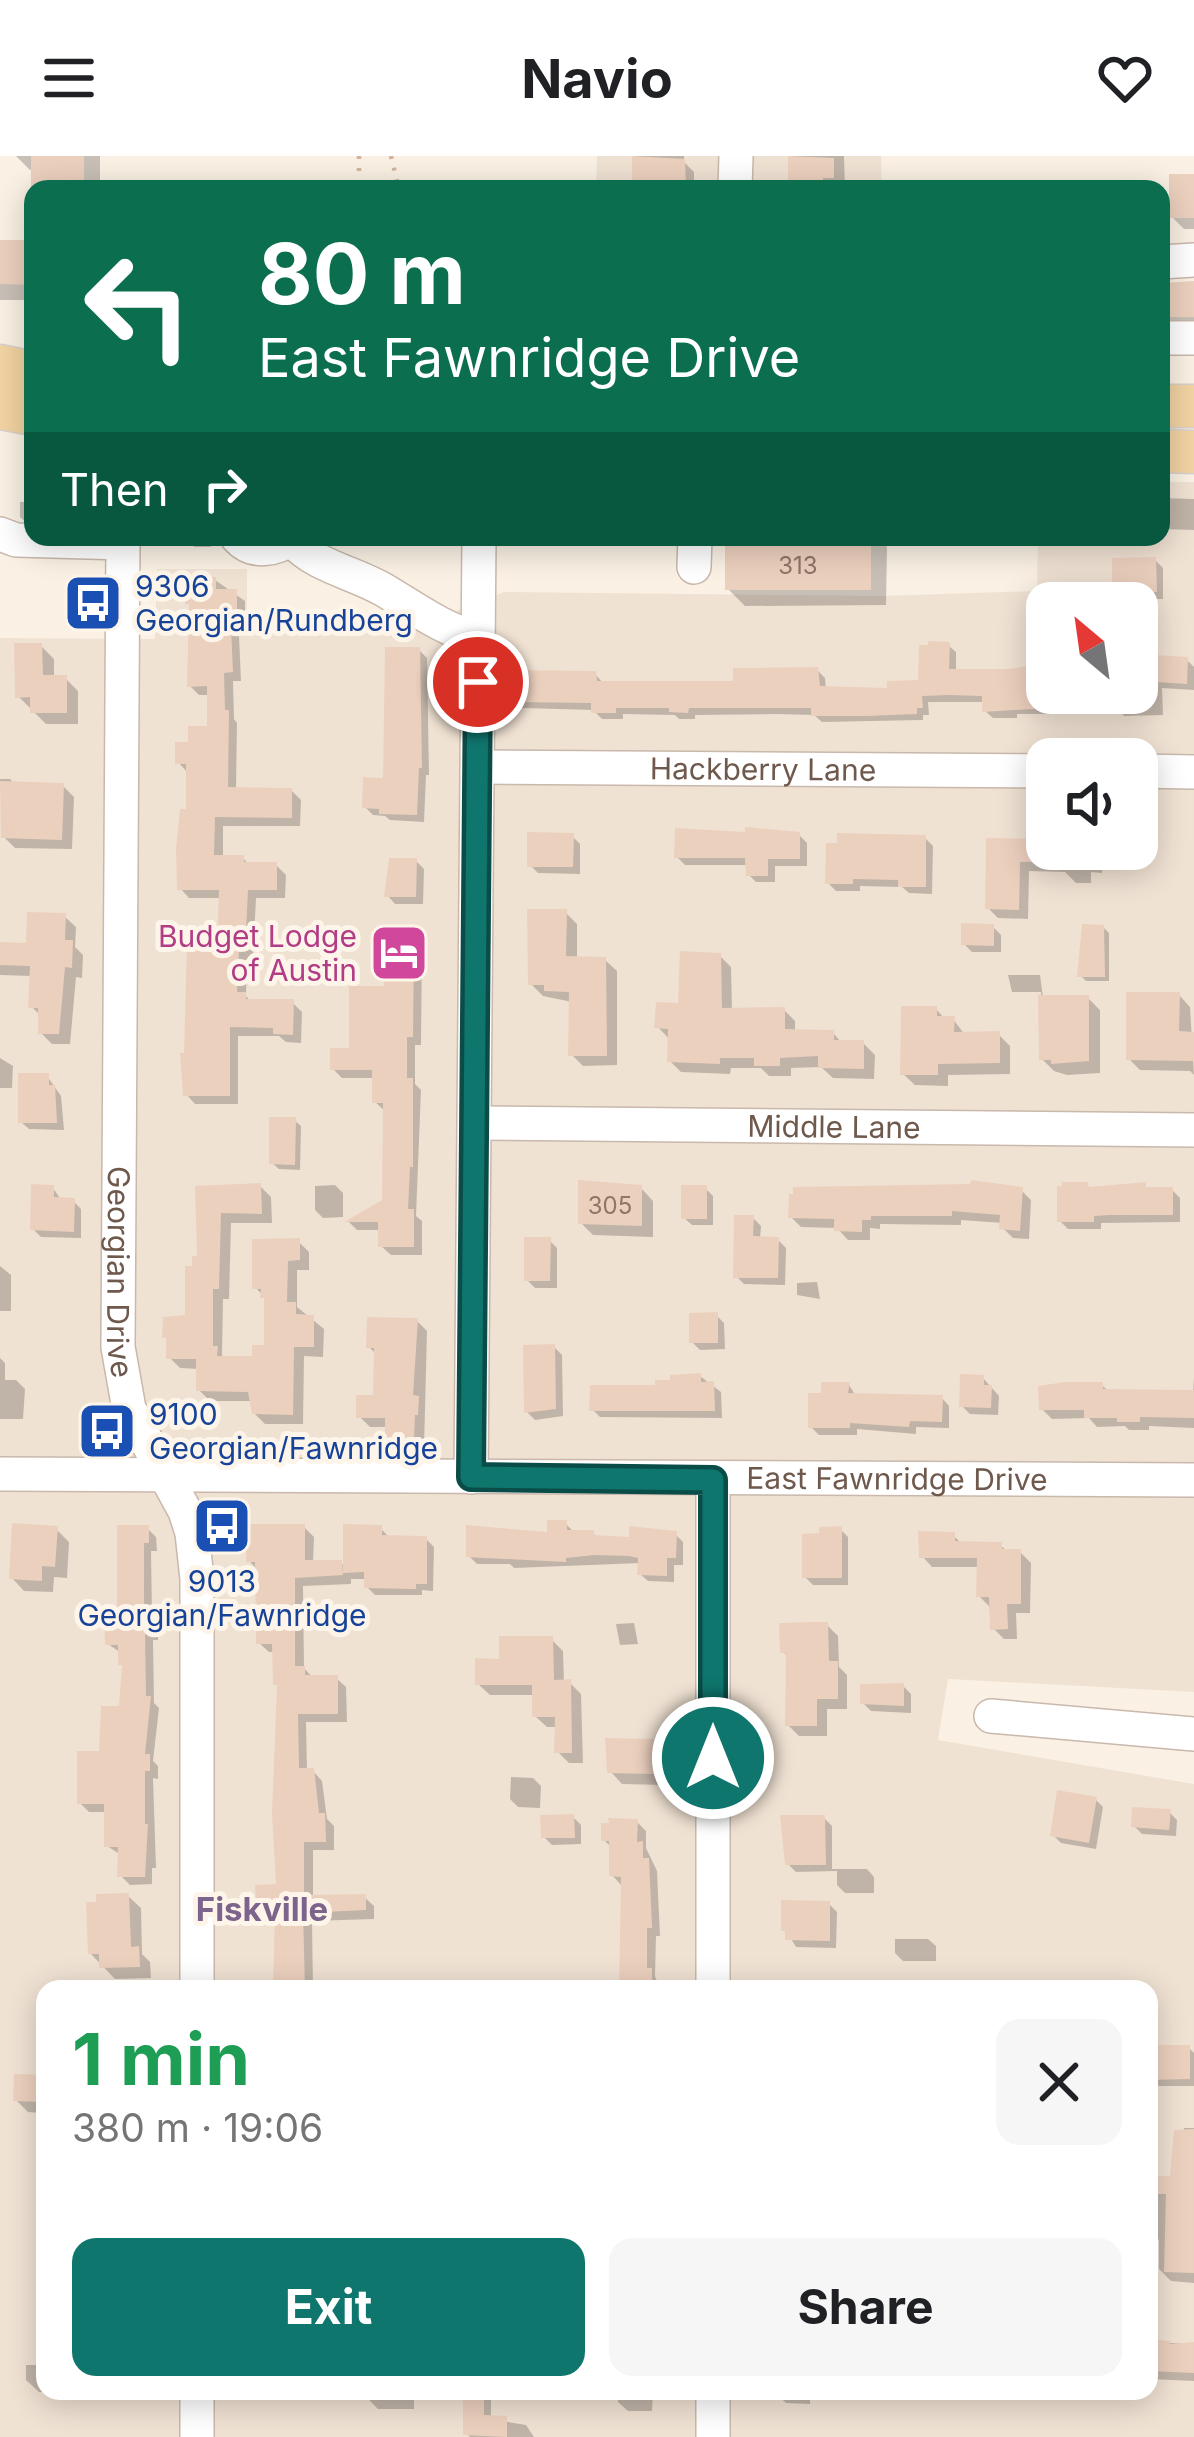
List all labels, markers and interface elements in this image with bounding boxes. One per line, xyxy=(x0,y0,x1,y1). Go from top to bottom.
icon: menu xyxy=(36,45,102,111)
icon: heart xyxy=(1092,45,1158,111)
text: Navio xyxy=(521,46,673,111)
text: 80 m xyxy=(258,223,466,324)
icon: left xyxy=(60,228,216,384)
text: East Fawnridge Drive xyxy=(258,325,800,390)
icon: right xyxy=(192,456,258,522)
text: Then xyxy=(60,462,168,517)
house number: 313 xyxy=(778,551,818,580)
place label: 9306 Georgian/Rundberg xyxy=(135,568,413,638)
bus stop icon: 9306 Georgian/Rundberg xyxy=(62,572,124,634)
north arrow xyxy=(1026,582,1158,714)
map controls xyxy=(1026,582,1158,870)
pin xyxy=(427,631,529,733)
icon: arrive xyxy=(445,649,511,715)
button: sound xyxy=(1026,738,1158,870)
street label: Hackberry Lane xyxy=(650,750,876,788)
place label: Budget Lodge of Austin xyxy=(158,918,357,988)
hotel icon: Budget Lodge of Austin xyxy=(368,922,430,984)
street label: Middle Lane xyxy=(747,1108,921,1145)
street label: Georgian Drive xyxy=(100,1166,141,1381)
house number: 305 xyxy=(588,1191,632,1220)
place label: 9100 Georgian/Fawnridge xyxy=(149,1396,438,1466)
bus stop icon: 9100 Georgian/Fawnridge xyxy=(76,1400,138,1462)
street label: East Fawnridge Drive xyxy=(746,1460,1048,1497)
bus stop icon: 9013 Georgian/Fawnridge xyxy=(191,1495,253,1557)
place label: 9013 Georgian/Fawnridge xyxy=(77,1563,367,1633)
position arrow xyxy=(650,1695,776,1821)
district label: Fiskville xyxy=(196,1889,328,1929)
text: 1 min xyxy=(72,2015,250,2102)
button: close xyxy=(996,2019,1122,2145)
text: 380 m · 19:06 xyxy=(72,2104,323,2151)
button: Exit xyxy=(72,2238,585,2376)
button: Share xyxy=(609,2238,1122,2376)

